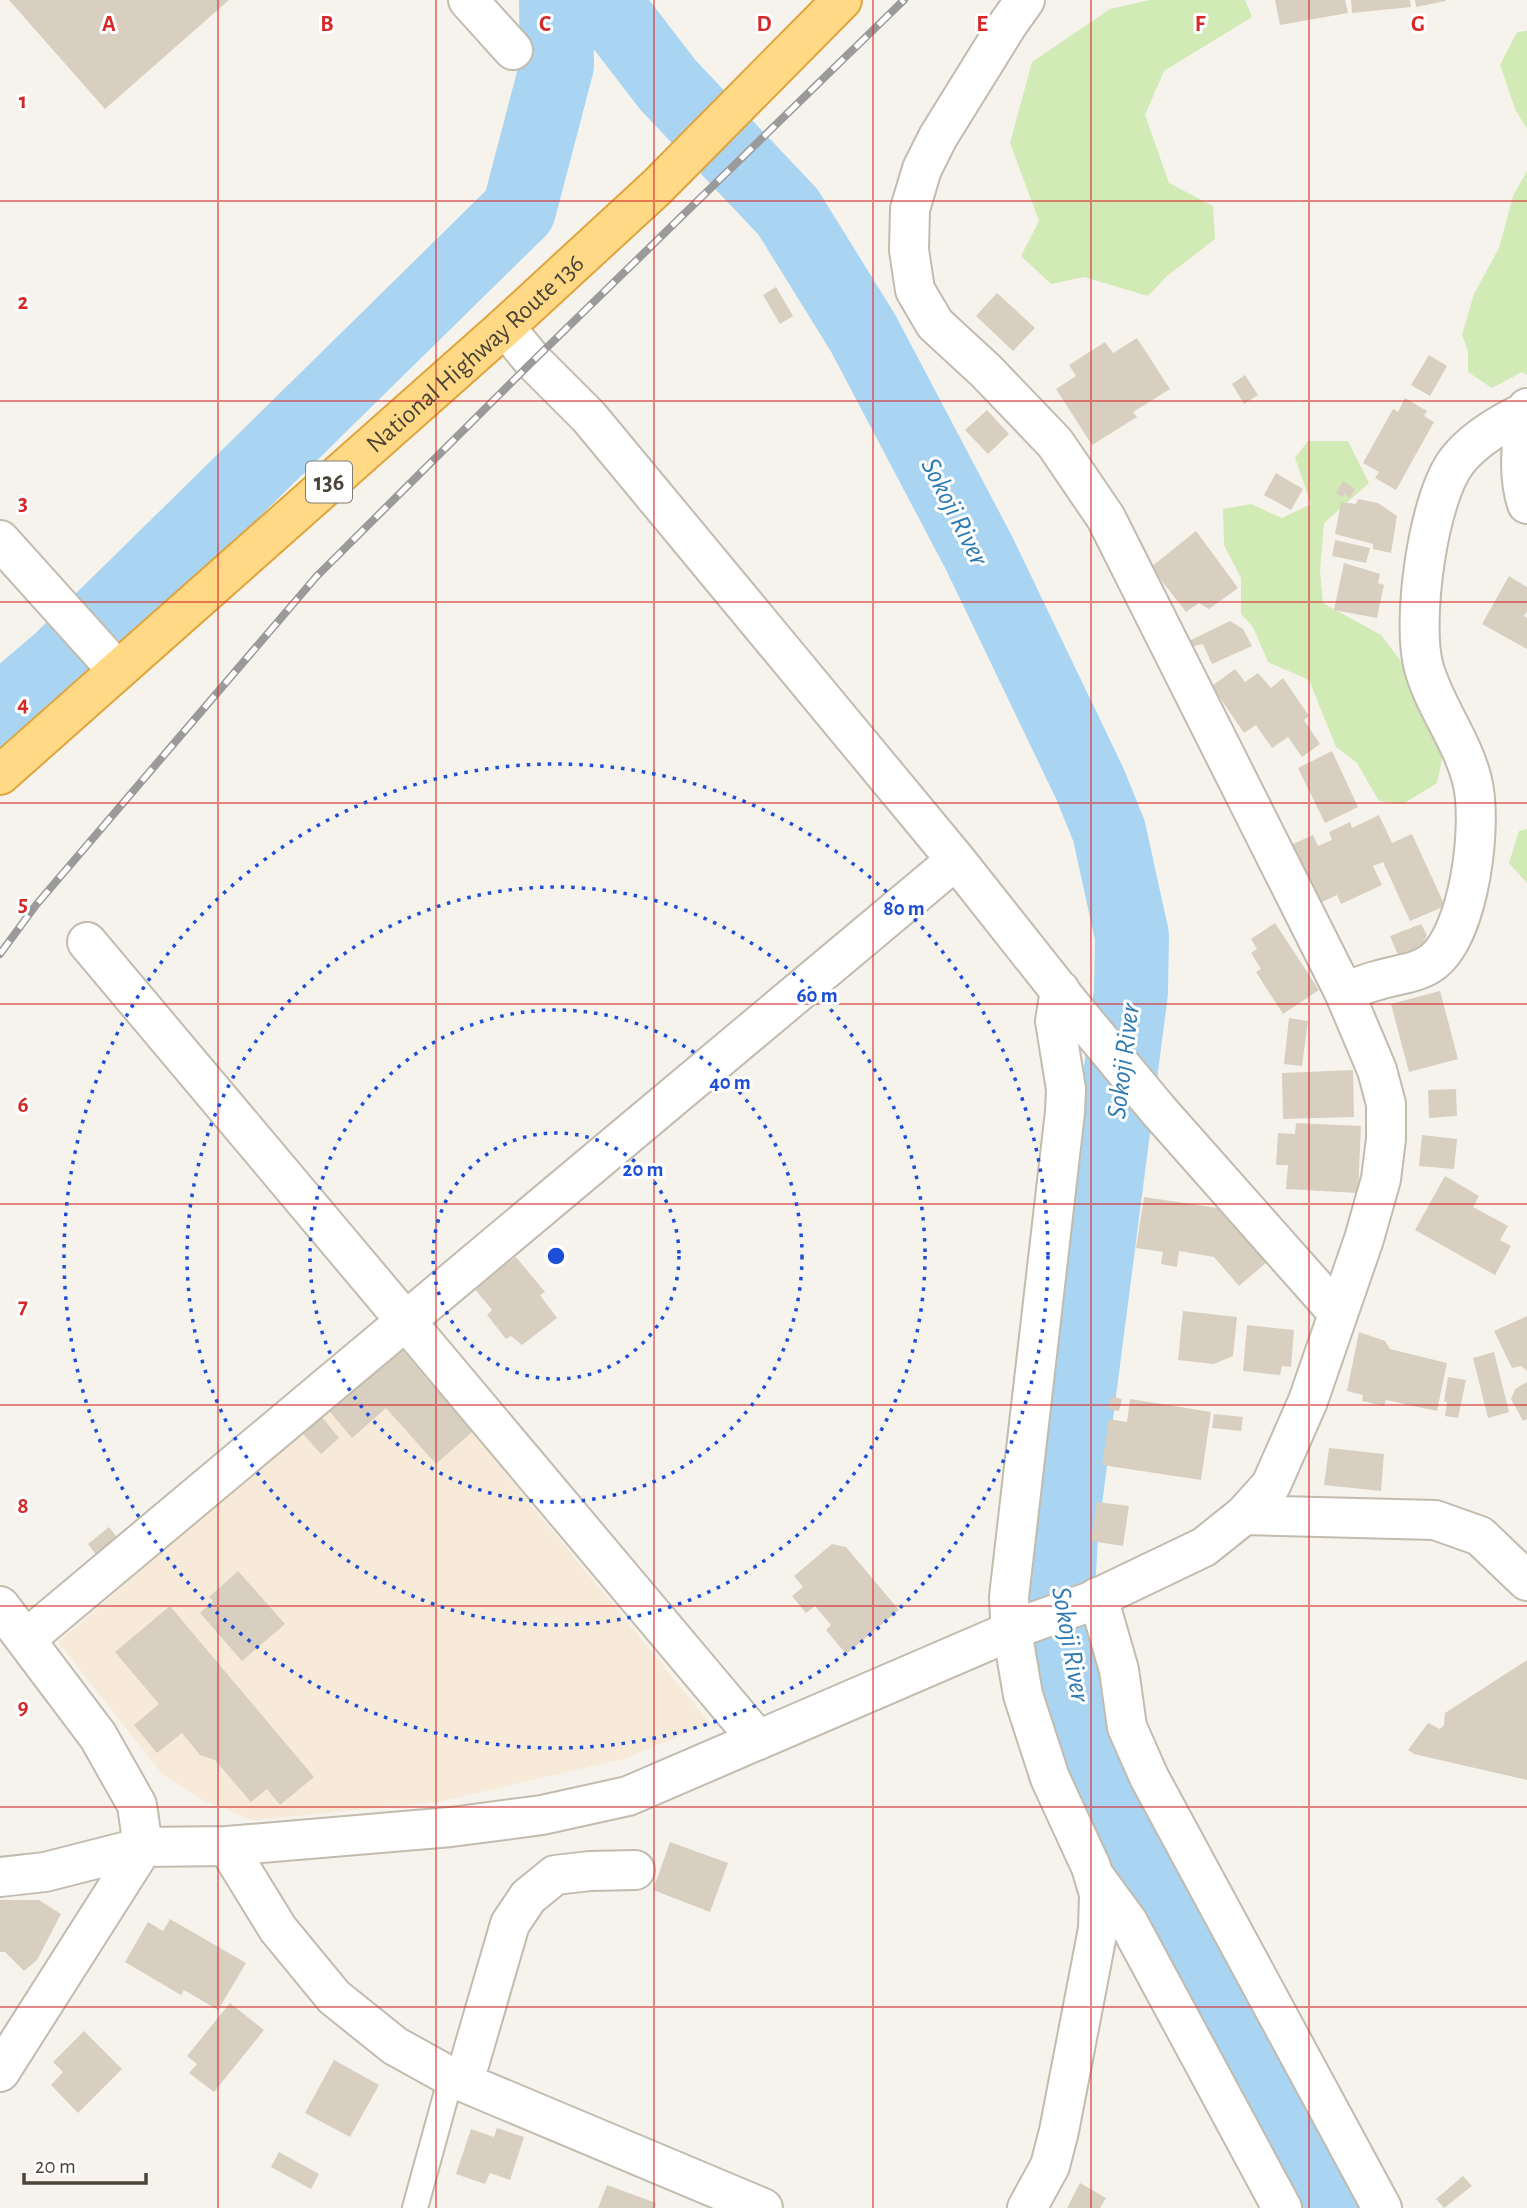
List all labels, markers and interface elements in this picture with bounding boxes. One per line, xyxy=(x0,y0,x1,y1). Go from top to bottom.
text: A xyxy=(102,13,116,36)
text: B xyxy=(320,13,334,36)
text: C xyxy=(539,13,551,36)
text: D xyxy=(756,13,772,36)
text: E xyxy=(976,13,988,36)
text: F xyxy=(1195,13,1206,36)
text: G xyxy=(1411,13,1425,36)
text: 1 xyxy=(19,90,27,113)
street label: National Highway Route 136 xyxy=(361,250,589,458)
text: 2 xyxy=(18,291,29,314)
water label: Sokoji River xyxy=(915,454,993,571)
road number: 136 xyxy=(306,462,352,503)
text: 3 xyxy=(18,492,28,515)
text: 4 xyxy=(17,693,29,716)
text: 5 xyxy=(18,893,28,916)
text: 80 m xyxy=(883,898,925,919)
text: 60 m xyxy=(796,985,838,1006)
water label: Sokoji River xyxy=(1103,1001,1145,1121)
text: 40 m xyxy=(709,1072,751,1093)
text: 6 xyxy=(17,1094,29,1117)
text: 20 m xyxy=(623,1159,663,1180)
centre of rings xyxy=(544,1244,568,1268)
text: 7 xyxy=(18,1295,28,1318)
text: 8 xyxy=(17,1495,29,1518)
water label: Sokoji River xyxy=(1046,1585,1094,1705)
text: 9 xyxy=(17,1696,29,1719)
scale bar xyxy=(24,2142,147,2186)
text: 20 m xyxy=(35,2156,76,2177)

